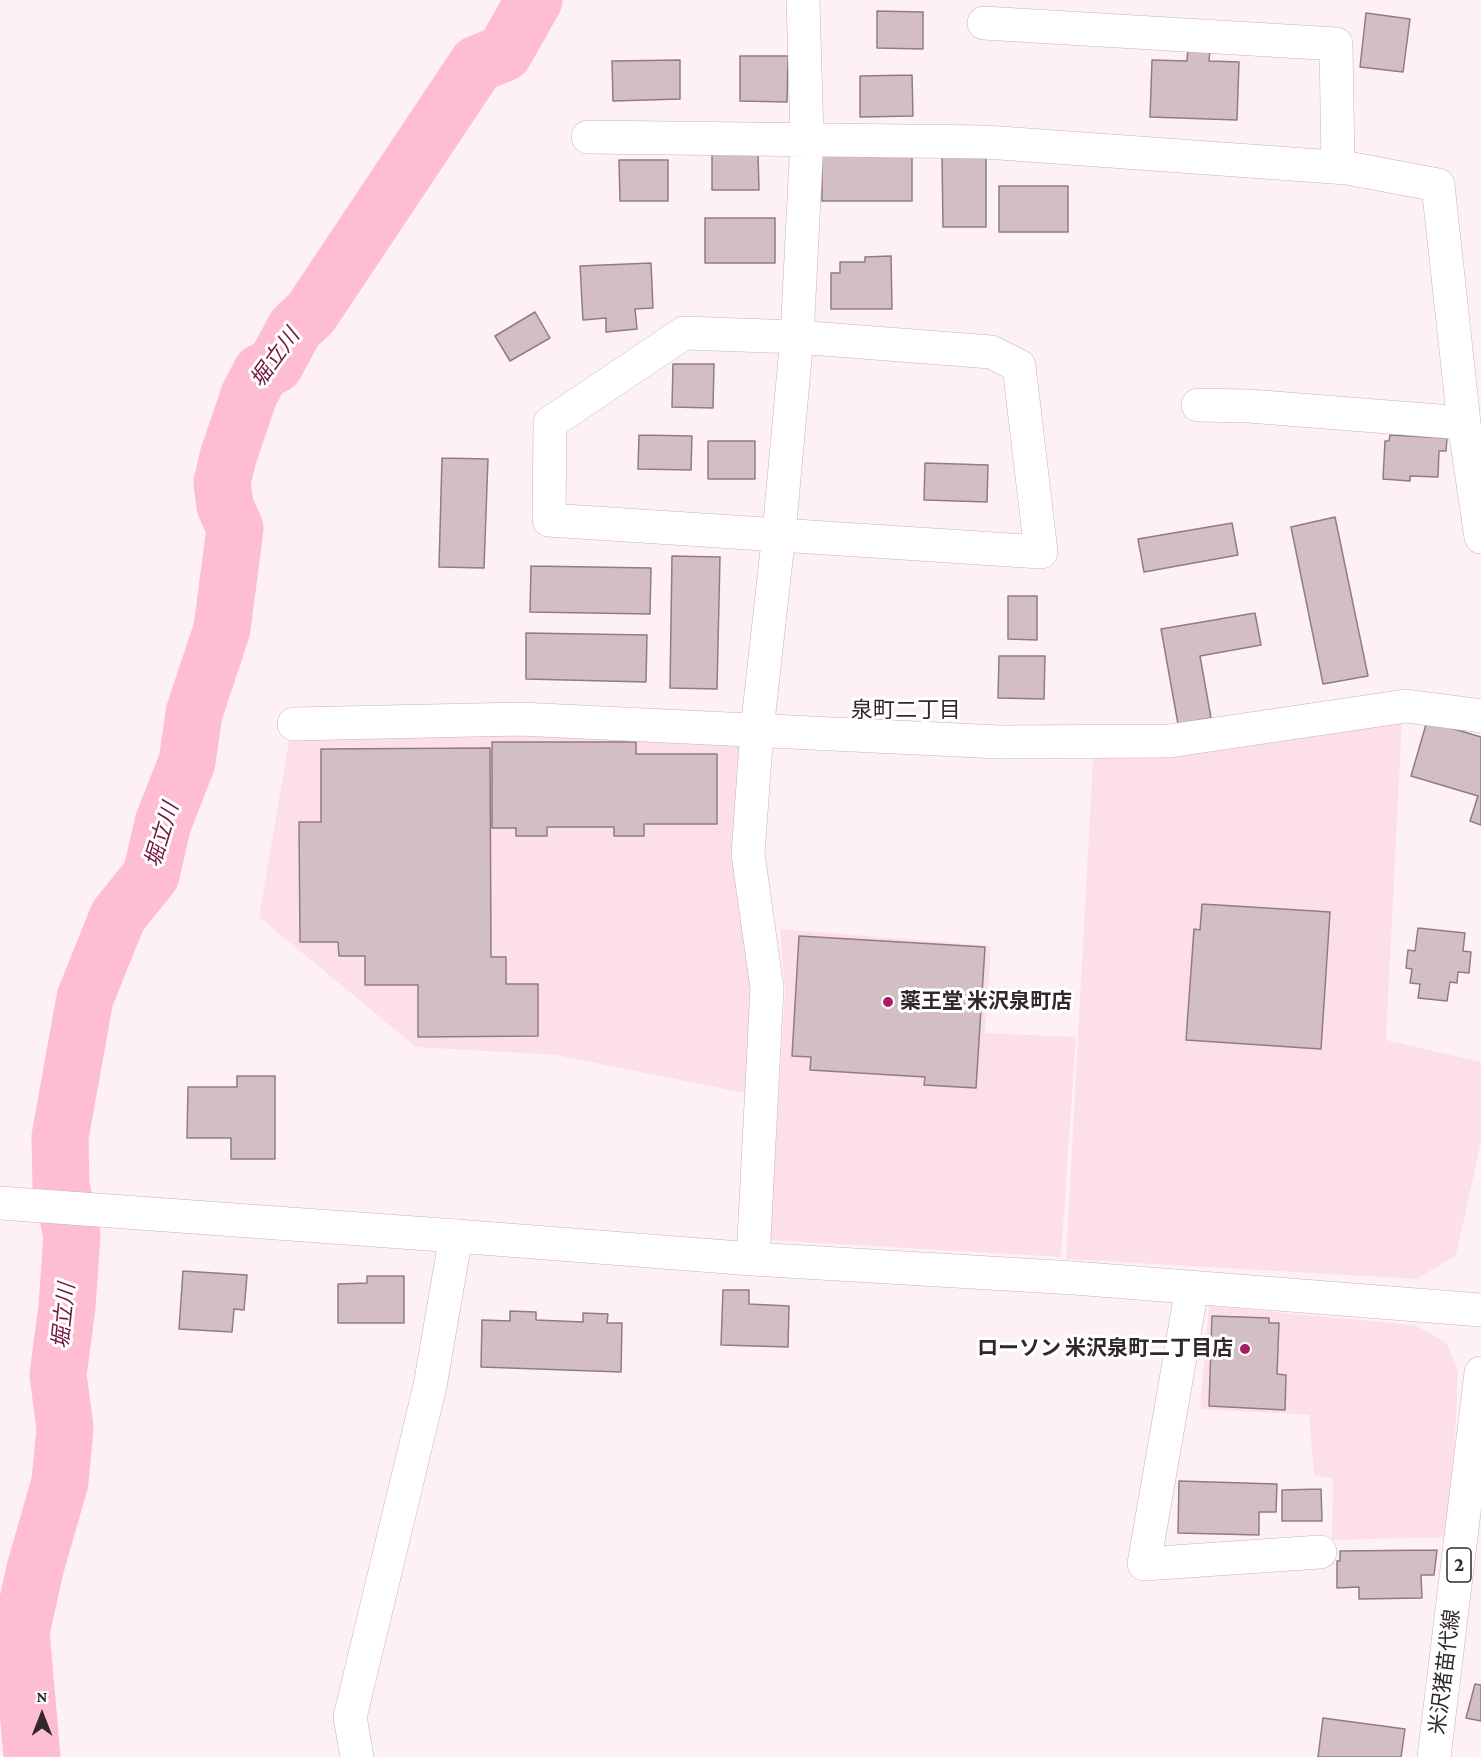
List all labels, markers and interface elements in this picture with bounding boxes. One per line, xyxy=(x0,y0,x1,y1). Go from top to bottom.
water label: 堀立川 xyxy=(245,324,305,392)
district label: 泉町二丁目 xyxy=(851,697,961,723)
water label: 堀立川 xyxy=(140,800,184,870)
place label: 薬王堂 米沢泉町店 xyxy=(900,989,1072,1015)
marker: 薬王堂 米沢泉町店 xyxy=(881,995,895,1009)
water label: 堀立川 xyxy=(47,1282,81,1350)
place label: ローソン 米沢泉町二丁目店 xyxy=(977,1336,1233,1362)
marker: ローソン 米沢泉町二丁目店 xyxy=(1238,1342,1252,1356)
road number: 2 xyxy=(1447,1548,1471,1582)
street label: 米沢猪苗代線 xyxy=(1425,1608,1465,1736)
north arrow xyxy=(12,1685,72,1745)
text: N xyxy=(37,1688,47,1705)

